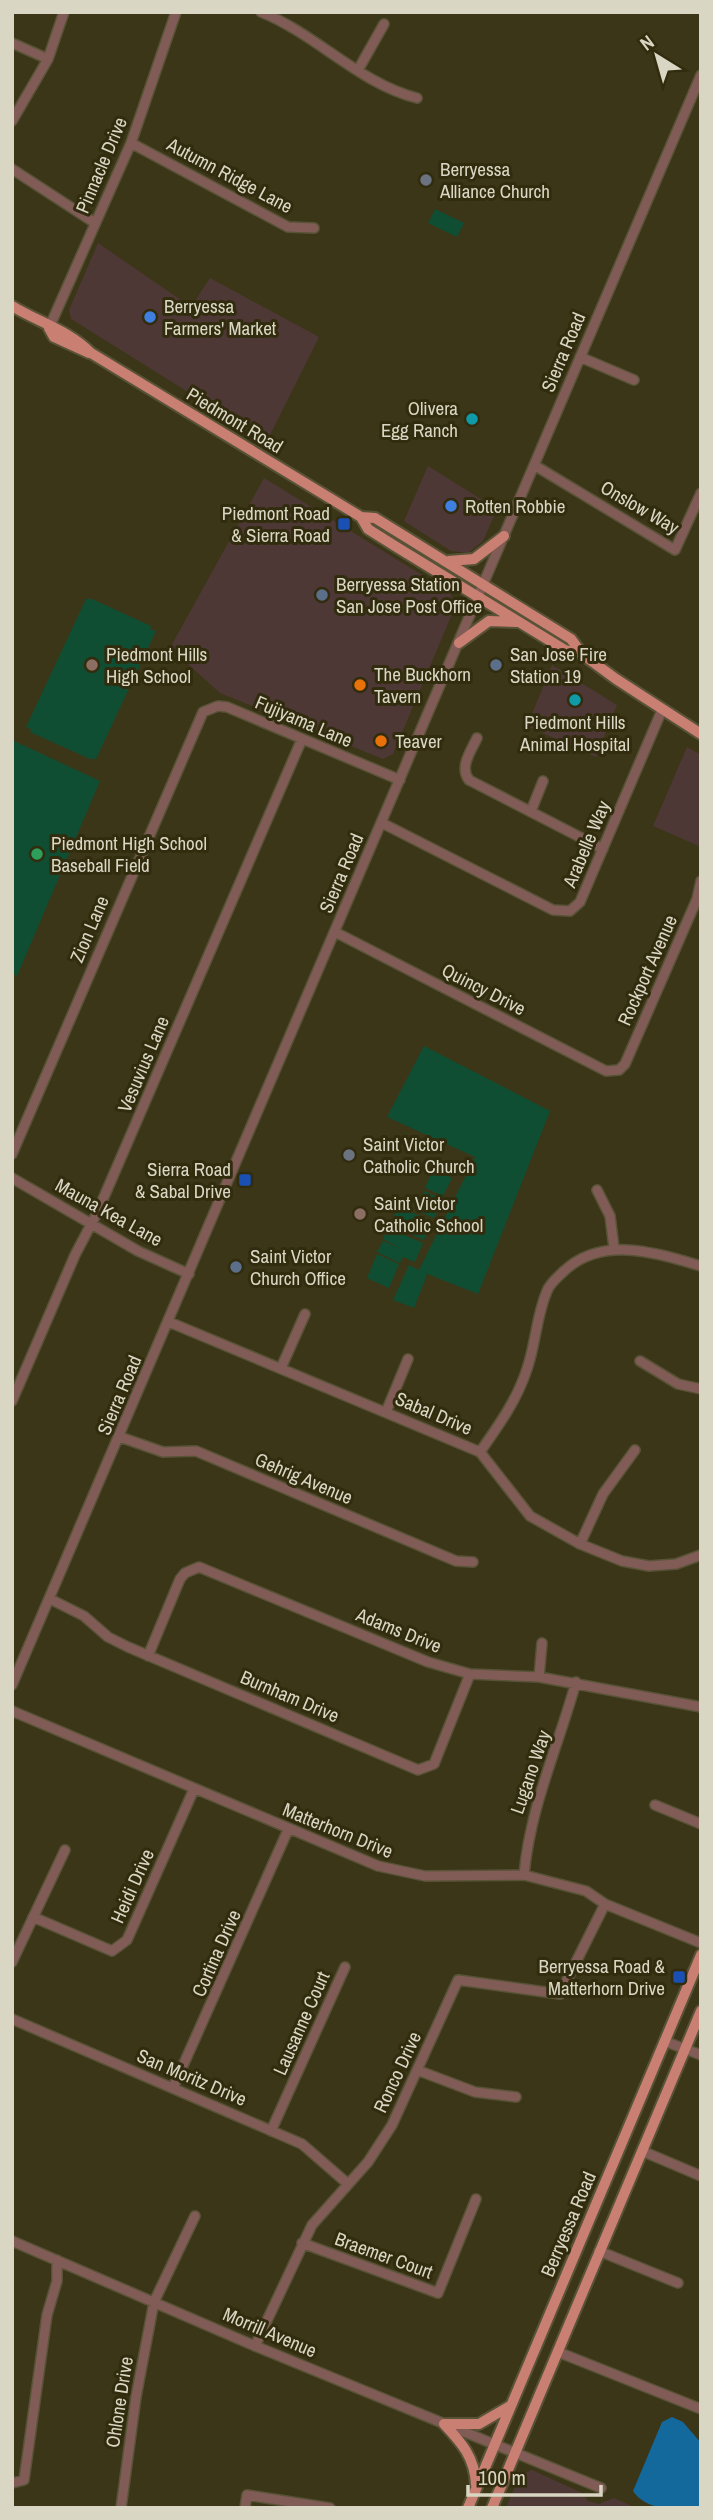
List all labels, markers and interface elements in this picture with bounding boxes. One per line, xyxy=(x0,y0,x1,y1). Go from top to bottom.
north arrow xyxy=(622,21,692,91)
text: N xyxy=(634,29,659,56)
street label: Pinnacle Drive xyxy=(69,113,133,217)
street label: Autumn Ridge Lane xyxy=(162,131,297,219)
place label: Berryessa Alliance Church xyxy=(439,156,550,204)
marker: Berryessa Alliance Church xyxy=(418,172,434,188)
place label: Berryessa Farmers' Market xyxy=(164,293,277,341)
street label: Sierra Road xyxy=(535,308,591,396)
marker: Berryessa Farmers' Market xyxy=(142,309,158,325)
street label: Piedmont Road xyxy=(182,381,288,459)
place label: Olivera Egg Ranch xyxy=(381,395,458,443)
marker: Olivera Egg Ranch xyxy=(464,411,480,427)
street label: Onslow Way xyxy=(596,474,684,540)
place label: Rotten Robbie xyxy=(465,493,565,519)
marker: Rotten Robbie xyxy=(443,498,459,514)
place label: Piedmont Road & Sierra Road xyxy=(222,500,330,548)
marker: Piedmont Road & Sierra Road xyxy=(336,516,352,532)
place label: Berryessa Station San Jose Post Office xyxy=(336,571,482,619)
marker: Berryessa Station San Jose Post Office xyxy=(314,587,330,603)
place label: Piedmont Hills High School xyxy=(106,641,208,689)
place label: San Jose Fire Station 19 xyxy=(510,641,607,689)
marker: Piedmont Hills High School xyxy=(84,657,100,673)
marker: San Jose Fire Station 19 xyxy=(488,657,504,673)
place label: The Buckhorn Tavern xyxy=(374,661,471,709)
marker: The Buckhorn Tavern xyxy=(352,677,368,693)
street label: Fujiyama Lane xyxy=(251,689,357,753)
marker: Piedmont Hills Animal Hospital xyxy=(567,692,583,708)
place label: Piedmont Hills Animal Hospital xyxy=(519,709,630,757)
place label: Teaver xyxy=(395,728,443,754)
marker: Teaver xyxy=(373,733,389,749)
street label: Arabelle Way xyxy=(556,796,616,892)
street label: Sierra Road xyxy=(313,829,369,917)
place label: Piedmont High School Baseball Field xyxy=(51,830,207,878)
marker: Piedmont High School Baseball Field xyxy=(29,846,45,862)
street label: Zion Lane xyxy=(63,892,115,966)
street label: Rockport Avenue xyxy=(611,911,683,1029)
street label: Quincy Drive xyxy=(438,957,530,1021)
street label: Vesuvius Lane xyxy=(111,1012,175,1116)
place label: Saint Victor Catholic Church xyxy=(363,1131,475,1179)
marker: Saint Victor Catholic Church xyxy=(341,1147,357,1163)
place label: Sierra Road & Sabal Drive xyxy=(135,1156,231,1204)
street label: Mauna Kea Lane xyxy=(51,1172,167,1252)
marker: Sierra Road & Sabal Drive xyxy=(237,1172,253,1188)
place label: Saint Victor Catholic School xyxy=(374,1190,483,1238)
marker: Saint Victor Catholic School xyxy=(352,1206,368,1222)
place label: Saint Victor Church Office xyxy=(250,1243,346,1291)
marker: Saint Victor Church Office xyxy=(228,1259,244,1275)
street label: Sierra Road xyxy=(91,1351,147,1439)
street label: Sabal Drive xyxy=(391,1385,477,1441)
street label: Gehrig Avenue xyxy=(251,1446,357,1510)
street label: Adams Drive xyxy=(351,1601,446,1659)
street label: Burnham Drive xyxy=(237,1664,343,1728)
street label: Lugano Way xyxy=(504,1726,557,1817)
street label: Matterhorn Drive xyxy=(279,1796,397,1864)
street label: Heidi Drive xyxy=(104,1845,160,1927)
street label: Cortina Drive xyxy=(185,1905,247,2001)
place label: Berryessa Road & Matterhorn Drive xyxy=(539,1953,666,2001)
street label: Lausanne Court xyxy=(267,1966,336,2079)
marker: Berryessa Road & Matterhorn Drive xyxy=(671,1969,687,1985)
street label: Ronco Drive xyxy=(367,2027,427,2117)
street label: San Moritz Drive xyxy=(133,2042,251,2112)
street label: Berryessa Road xyxy=(534,2168,602,2280)
street label: Braemer Court xyxy=(332,2225,437,2285)
street label: Morrill Avenue xyxy=(219,2301,321,2363)
street label: Ohlone Drive xyxy=(99,2355,139,2449)
scale bar xyxy=(468,2454,601,2498)
text: 100 m xyxy=(478,2463,526,2492)

